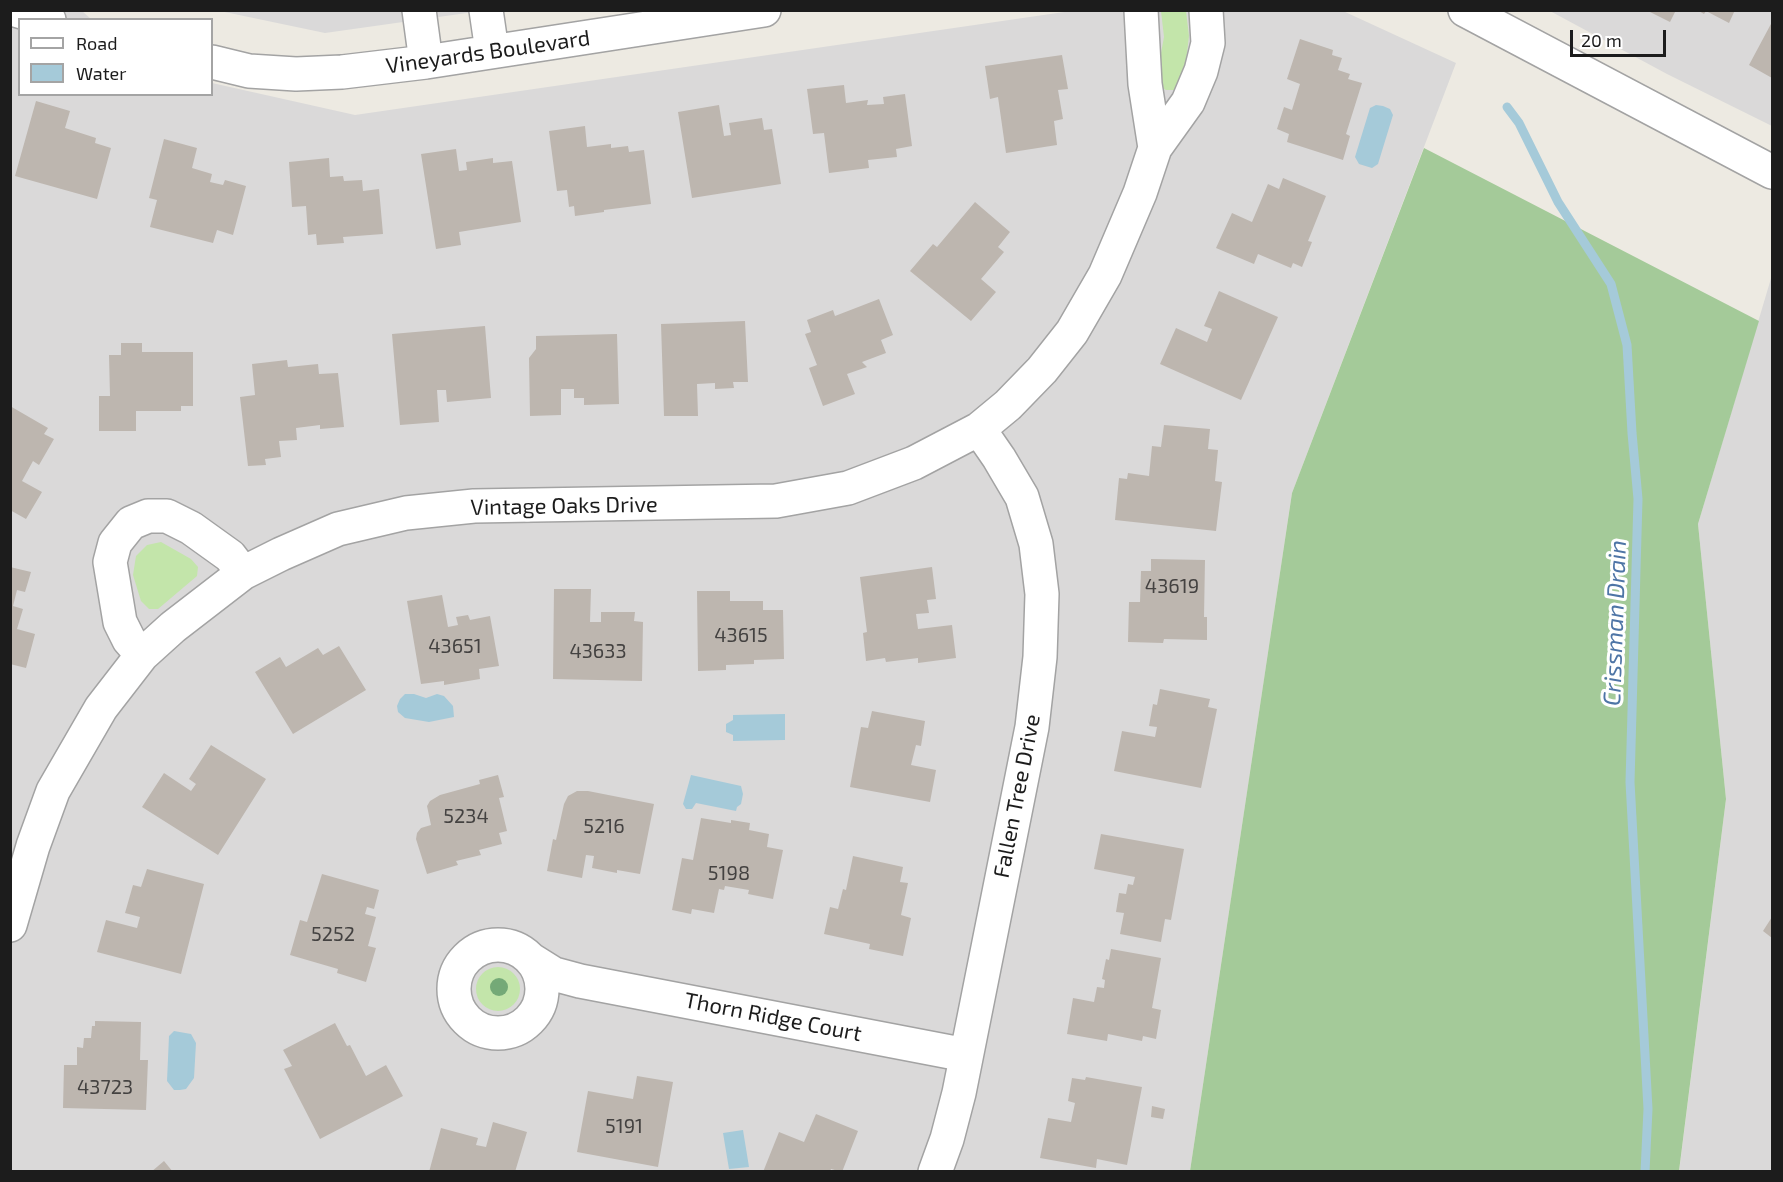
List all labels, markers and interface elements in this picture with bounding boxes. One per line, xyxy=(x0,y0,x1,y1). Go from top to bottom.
legend xyxy=(18,18,213,96)
scale bar xyxy=(1573,18,1669,56)
street label: Vineyards Boulevard xyxy=(384,25,592,79)
text: 20 m xyxy=(1581,29,1622,51)
text: Road xyxy=(76,32,117,54)
text: Water xyxy=(76,62,126,84)
street label: Vintage Oaks Drive xyxy=(470,491,658,521)
water label: Crissman Drain xyxy=(1598,540,1632,706)
house number: 43619 xyxy=(1145,574,1199,598)
house number: 43615 xyxy=(714,623,768,647)
house number: 43651 xyxy=(428,634,482,658)
house number: 43633 xyxy=(569,639,627,663)
street label: Fallen Tree Drive xyxy=(988,712,1046,880)
house number: 5234 xyxy=(443,804,489,828)
house number: 5216 xyxy=(583,814,625,838)
house number: 5198 xyxy=(708,861,750,885)
house number: 5252 xyxy=(311,922,355,946)
street label: Thorn Ridge Court xyxy=(682,987,864,1047)
house number: 43723 xyxy=(77,1075,133,1099)
house number: 5191 xyxy=(605,1114,643,1138)

